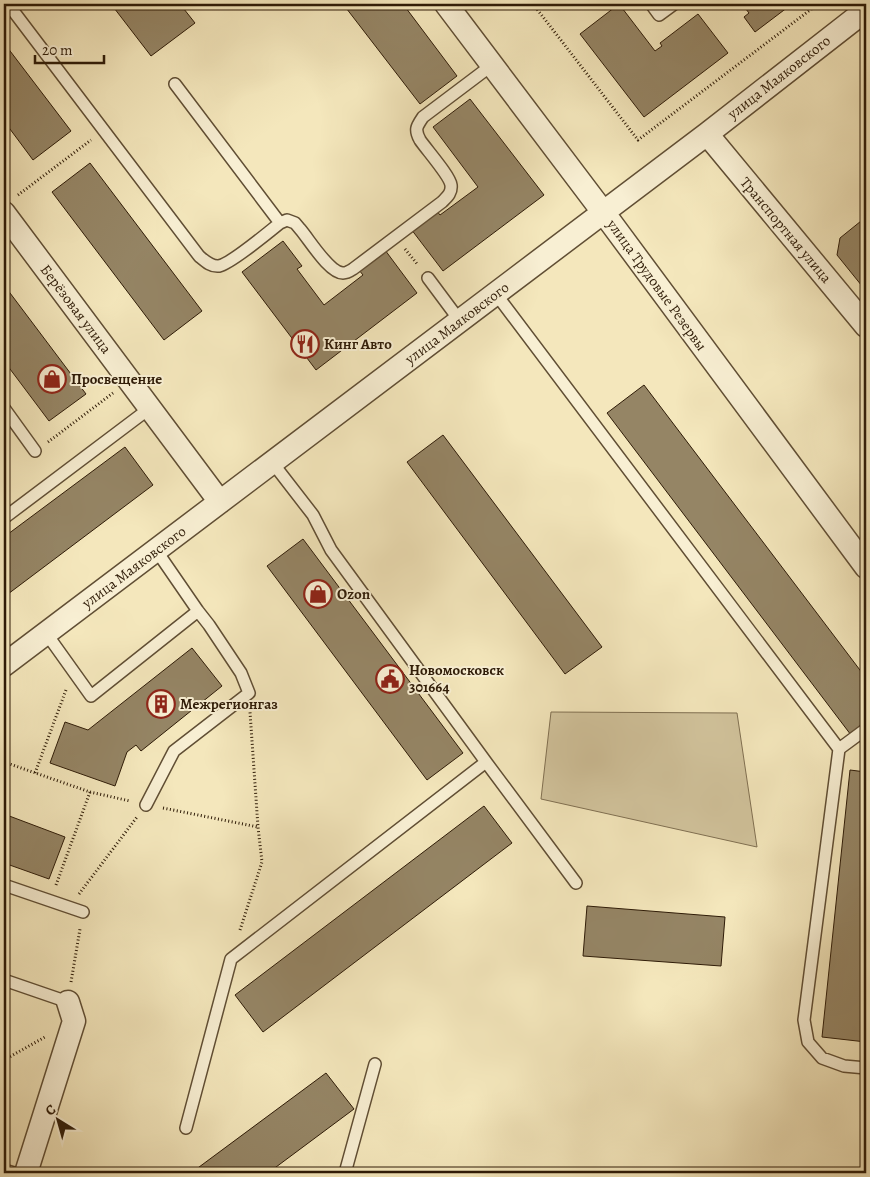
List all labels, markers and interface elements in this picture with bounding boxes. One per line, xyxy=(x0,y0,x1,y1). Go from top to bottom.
street label: улица Маяковского xyxy=(723,30,835,124)
scale bar xyxy=(35,32,104,64)
text: 20 m xyxy=(42,40,73,60)
street label: Транспортная улица xyxy=(736,173,836,287)
street label: улица Трудовые Резервы xyxy=(602,214,712,355)
street label: Берёзовая улица xyxy=(36,260,116,358)
street label: улица Маяковского xyxy=(400,277,513,369)
restaurant icon: Кинг Авто xyxy=(290,329,320,359)
place label: Кинг Авто xyxy=(324,334,392,354)
shop icon: Просвещение xyxy=(37,364,67,394)
place label: Просвещение xyxy=(71,369,162,389)
street label: улица Маяковского xyxy=(77,521,190,613)
shop icon: Ozon xyxy=(303,579,333,609)
place label: Ozon xyxy=(337,584,371,604)
place label: Новомосковск 301664 xyxy=(409,660,504,697)
public building icon: Новомосковск 301664 xyxy=(375,664,405,694)
building icon: Межрегионгаз xyxy=(146,689,176,719)
place label: Межрегионгаз xyxy=(180,694,278,714)
north arrow xyxy=(32,1094,82,1144)
text: С xyxy=(41,1100,60,1120)

